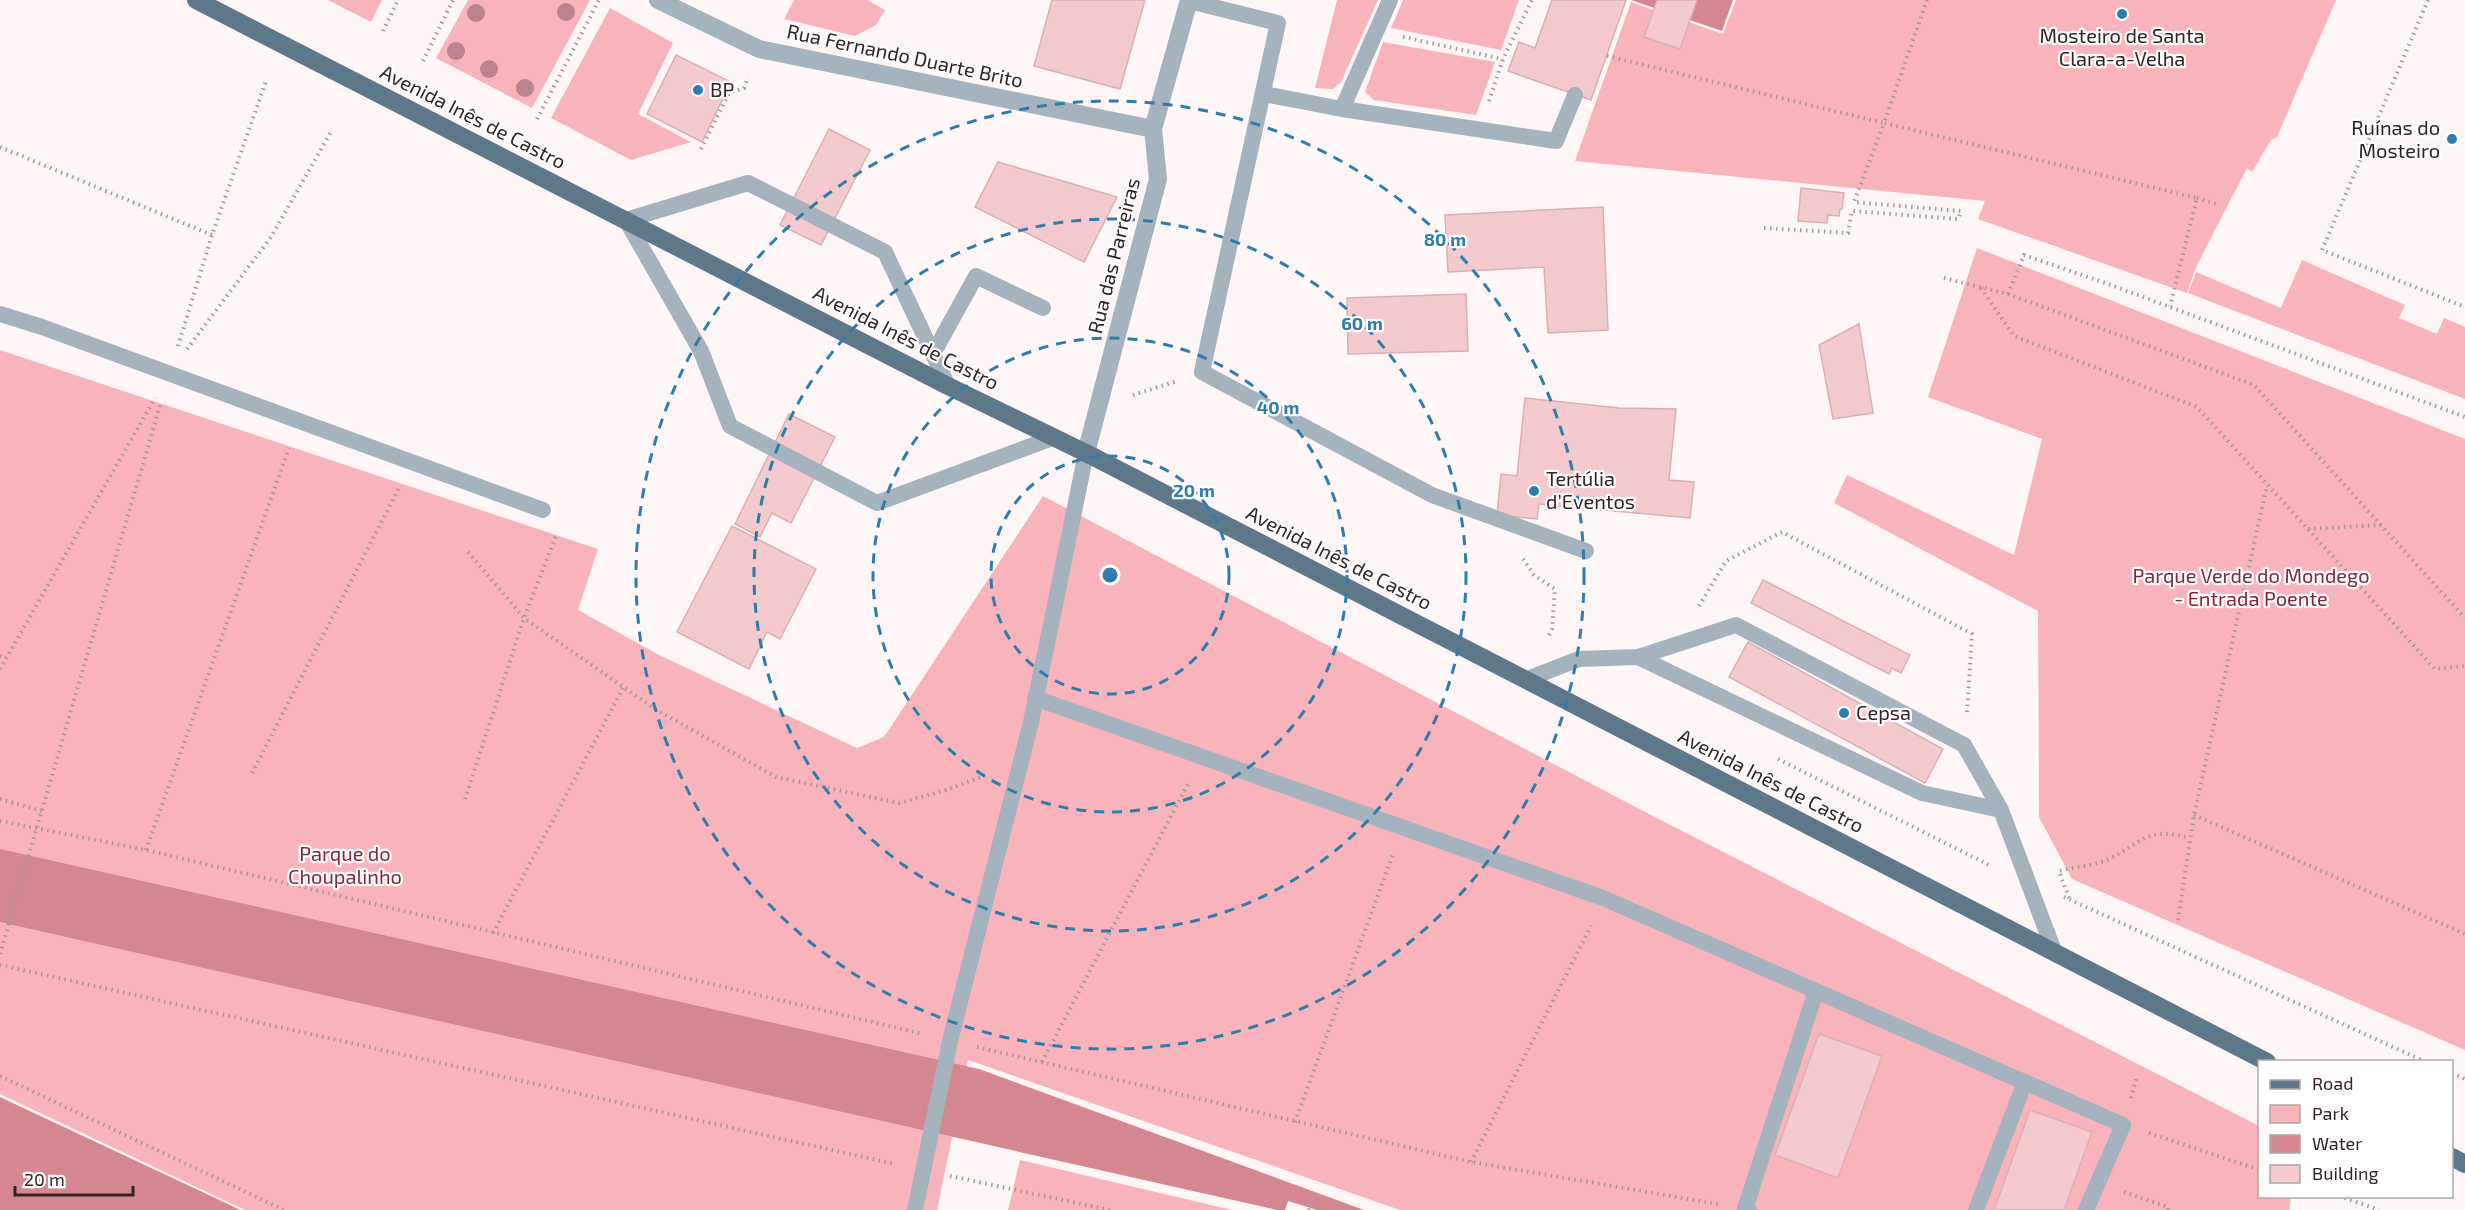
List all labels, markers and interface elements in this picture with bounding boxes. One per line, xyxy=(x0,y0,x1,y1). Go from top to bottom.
marker: Mosteiro de Santa Clara-a-Velha xyxy=(2115,7,2129,21)
street label: Rua Fernando Duarte Brito xyxy=(785,18,1025,92)
place label: Mosteiro de Santa Clara-a-Velha xyxy=(2039,23,2205,70)
street label: Avenida Inês de Castro xyxy=(377,59,570,173)
place label: BP xyxy=(710,77,734,101)
marker: BP xyxy=(691,83,705,97)
place label: Ruínas do Mosteiro xyxy=(2351,115,2440,162)
marker: Ruínas do Mosteiro xyxy=(2445,132,2459,146)
street label: Rua das Parreiras xyxy=(1082,175,1144,336)
text: 80 m xyxy=(1424,228,1466,250)
street label: Avenida Inês de Castro xyxy=(810,280,1003,394)
text: 60 m xyxy=(1341,312,1383,334)
text: 40 m xyxy=(1257,396,1299,418)
place label: Tertúlia d’Eventos xyxy=(1546,466,1635,513)
text: 20 m xyxy=(1173,479,1215,501)
marker: Tertúlia d’Eventos xyxy=(1527,484,1541,498)
street label: Avenida Inês de Castro xyxy=(1243,500,1436,614)
park label: Parque Verde do Mondego - Entrada Poente xyxy=(2132,563,2370,610)
centre of rings xyxy=(1100,565,1120,585)
place label: Cepsa xyxy=(1856,700,1911,724)
marker: Cepsa xyxy=(1837,706,1851,720)
street label: Avenida Inês de Castro xyxy=(1675,723,1868,837)
park label: Parque do Choupalinho xyxy=(288,841,402,888)
legend xyxy=(2258,1060,2453,1198)
text: Road xyxy=(2312,1072,2353,1094)
text: Park xyxy=(2312,1102,2349,1124)
text: Water xyxy=(2312,1132,2362,1154)
scale bar xyxy=(15,1159,134,1197)
text: Building xyxy=(2312,1162,2379,1184)
text: 20 m xyxy=(24,1168,65,1190)

